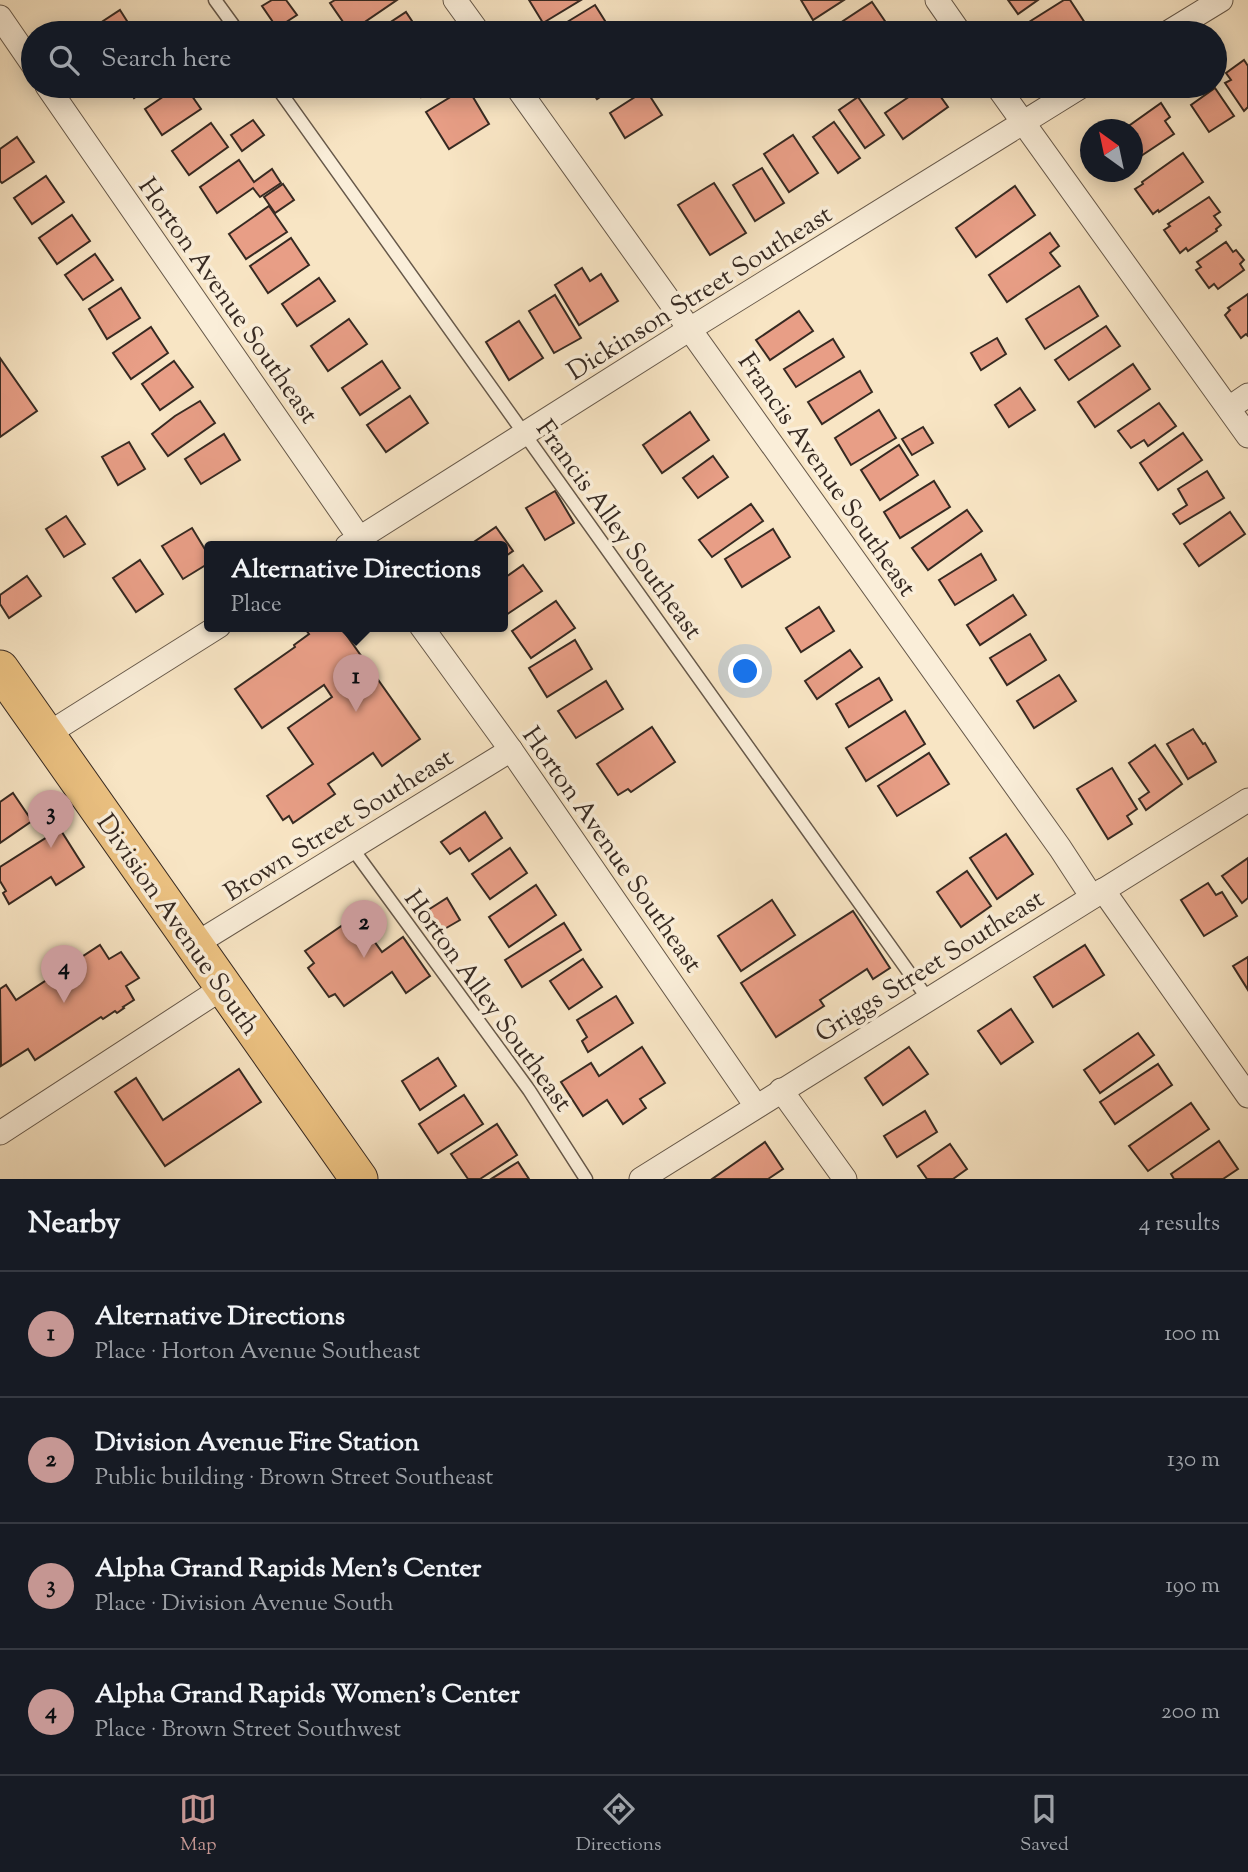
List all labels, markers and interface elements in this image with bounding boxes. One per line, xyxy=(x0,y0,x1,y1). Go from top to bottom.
search box xyxy=(21,21,1227,98)
icon: search xyxy=(45,41,83,79)
text: Search here xyxy=(101,41,231,78)
north arrow xyxy=(1080,119,1143,182)
street label: Horton Avenue Southeast xyxy=(128,171,326,432)
street label: Dickinson Street Southeast xyxy=(561,197,840,391)
street label: Francis Avenue Southeast xyxy=(728,346,924,605)
street label: Francis Alley Southeast xyxy=(526,413,710,648)
popup xyxy=(204,541,508,632)
text: Alternative Directions xyxy=(231,552,481,589)
text: Place xyxy=(231,589,282,622)
pin: 1 xyxy=(333,654,379,712)
your location xyxy=(728,654,762,688)
street label: Horton Avenue Southeast xyxy=(512,720,710,981)
street label: Brown Street Southeast xyxy=(217,740,461,912)
pin: 3 xyxy=(28,790,74,848)
street label: Division Avenue South xyxy=(86,807,267,1044)
street label: Griggs Street Southeast xyxy=(809,881,1052,1053)
street label: Horton Alley Southeast xyxy=(394,883,580,1120)
pin: 2 xyxy=(341,900,387,958)
pin: 4 xyxy=(41,945,87,1003)
text: Nearby xyxy=(28,1203,120,1246)
text: 4 results xyxy=(1139,1208,1220,1241)
text: Alternative Directions xyxy=(95,1299,345,1336)
text: 1 xyxy=(47,1318,55,1351)
text: 100 m xyxy=(1164,1318,1220,1351)
text: Place · Horton Avenue Southeast xyxy=(95,1336,420,1369)
text: Division Avenue Fire Station xyxy=(95,1425,419,1462)
text: 2 xyxy=(46,1444,56,1477)
text: 130 m xyxy=(1167,1444,1220,1477)
text: Public building · Brown Street Southeast xyxy=(95,1462,493,1495)
text: Alpha Grand Rapids Men's Center xyxy=(95,1551,481,1588)
text: 3 xyxy=(46,1570,56,1603)
text: 190 m xyxy=(1165,1570,1220,1603)
text: Place · Division Avenue South xyxy=(95,1588,394,1621)
text: Alpha Grand Rapids Women's Center xyxy=(95,1677,520,1714)
text: 4 xyxy=(45,1696,57,1729)
text: 200 m xyxy=(1161,1696,1220,1729)
text: Place · Brown Street Southwest xyxy=(95,1714,401,1747)
tab: Map xyxy=(179,1790,217,1859)
tab: Directions xyxy=(576,1790,661,1859)
tab: Saved xyxy=(1020,1790,1069,1859)

